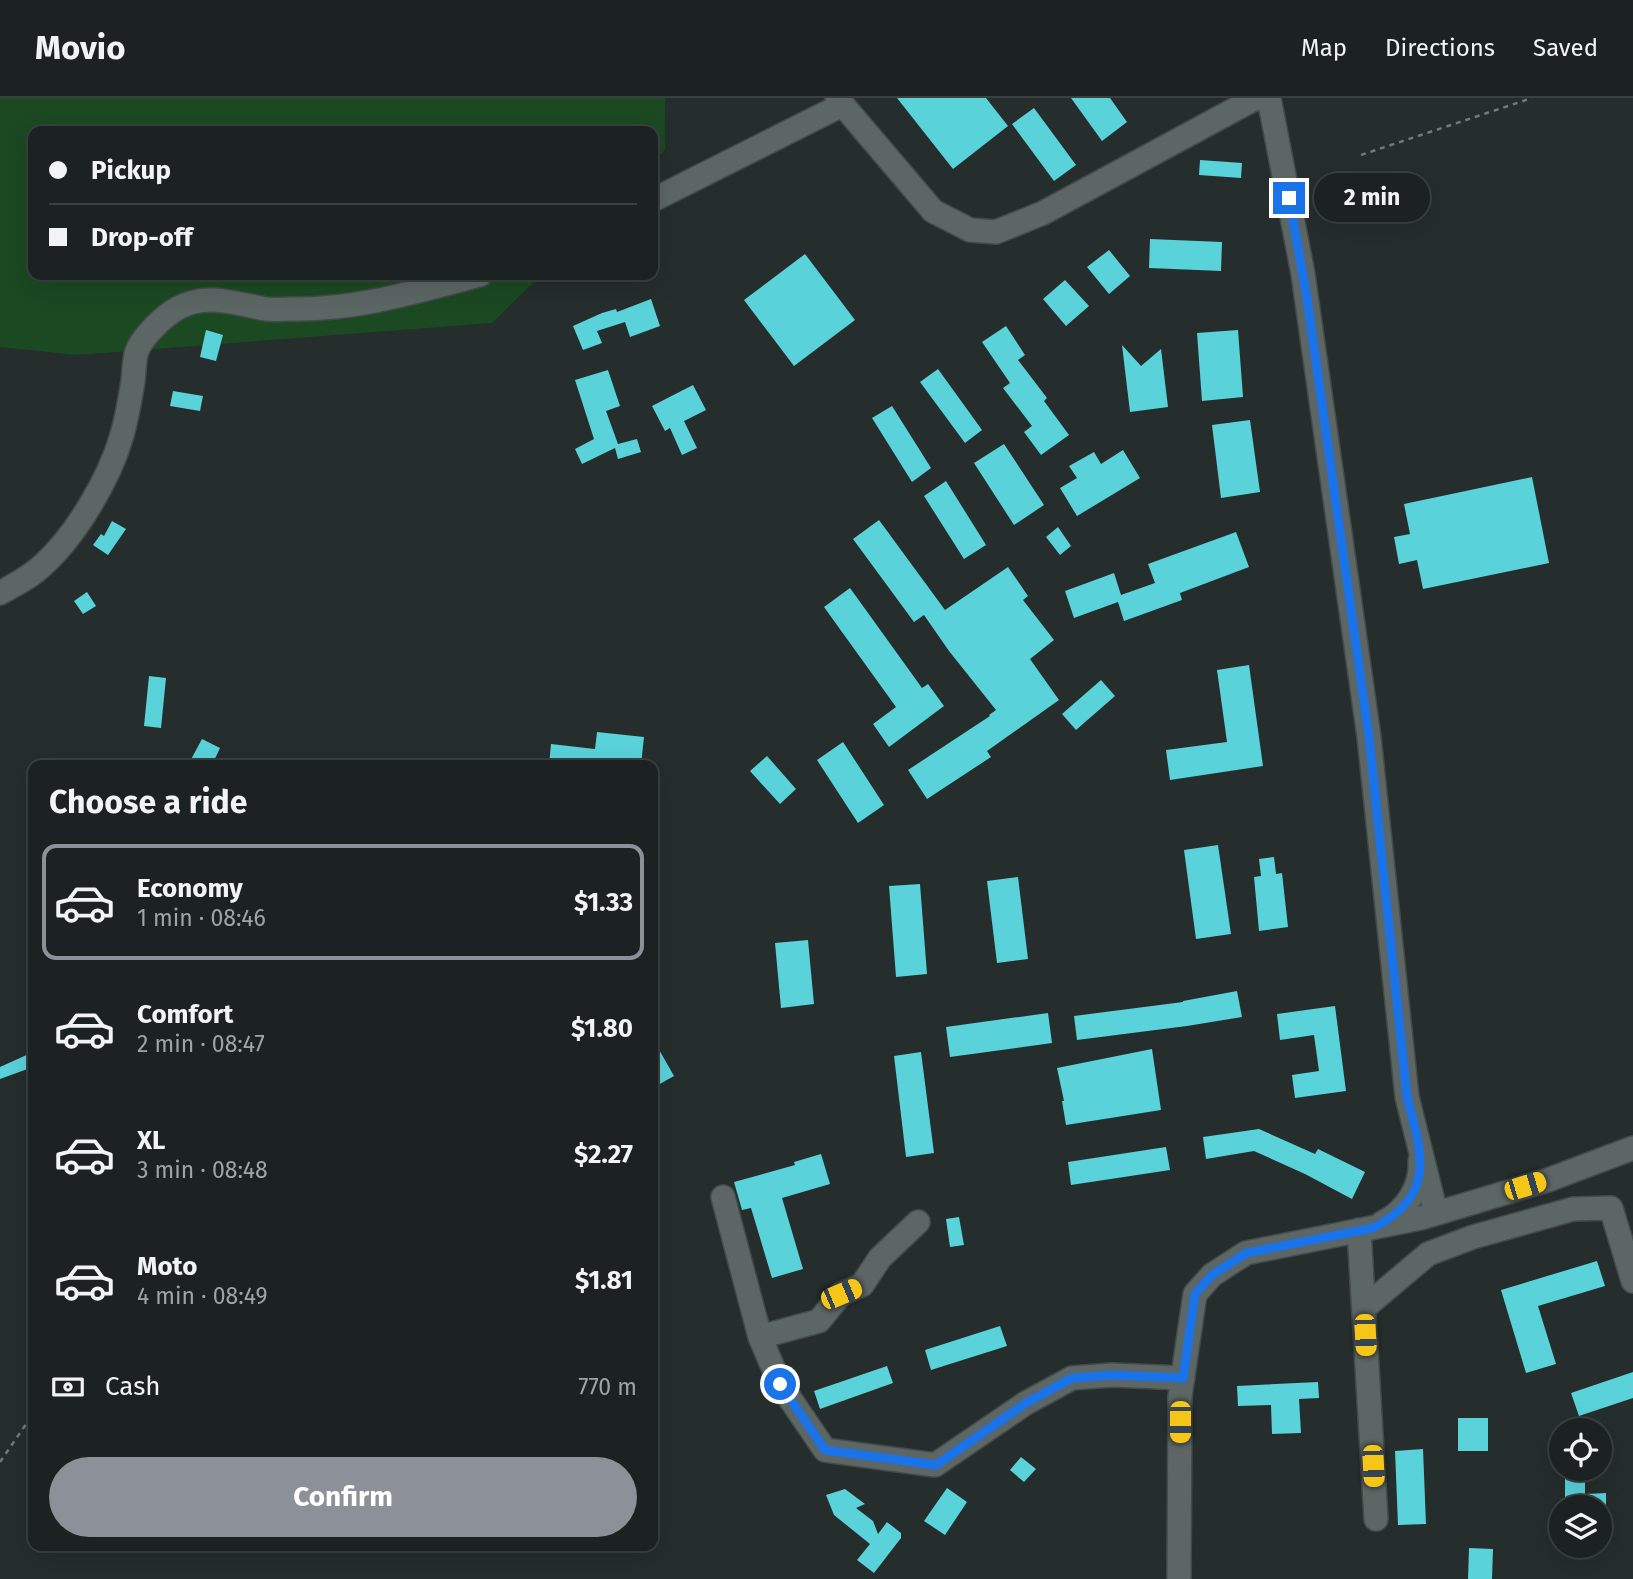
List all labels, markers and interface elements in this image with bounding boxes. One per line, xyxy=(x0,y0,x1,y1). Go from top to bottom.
text: Movio xyxy=(35,28,125,68)
text: Map xyxy=(1301,34,1347,62)
text: Directions xyxy=(1385,34,1495,62)
text: Saved xyxy=(1533,34,1598,62)
text: Pickup xyxy=(91,155,171,186)
callout: 2 min xyxy=(1314,174,1429,222)
route end xyxy=(1273,182,1305,214)
text: 2 min xyxy=(1344,183,1400,211)
text: Drop-off xyxy=(91,222,193,253)
text: Choose a ride xyxy=(49,783,247,821)
icon: car xyxy=(53,871,116,934)
text: Economy xyxy=(137,873,243,904)
text: $1.33 xyxy=(574,887,633,918)
text: 1 min · 08:46 xyxy=(137,904,266,932)
icon: car xyxy=(53,997,116,1060)
text: Comfort xyxy=(137,999,233,1030)
text: $1.80 xyxy=(571,1013,633,1044)
text: 2 min · 08:47 xyxy=(137,1030,265,1058)
icon: car xyxy=(53,1123,116,1186)
text: XL xyxy=(137,1125,165,1156)
text: $2.27 xyxy=(574,1139,633,1170)
text: 3 min · 08:48 xyxy=(137,1156,268,1184)
car xyxy=(1502,1170,1549,1202)
icon: car xyxy=(53,1249,116,1312)
text: Moto xyxy=(137,1251,197,1282)
text: $1.81 xyxy=(575,1265,633,1296)
car xyxy=(818,1276,865,1312)
text: 4 min · 08:49 xyxy=(137,1282,267,1310)
car xyxy=(1354,1313,1377,1357)
icon: cash xyxy=(49,1368,87,1406)
route start xyxy=(764,1368,796,1400)
text: Cash xyxy=(105,1371,161,1402)
text: 770 m xyxy=(578,1373,637,1401)
car xyxy=(1170,1401,1191,1443)
map controls xyxy=(1549,1418,1612,1558)
button: locate xyxy=(1549,1418,1612,1481)
car xyxy=(1362,1444,1385,1488)
button: Confirm xyxy=(49,1457,637,1537)
button: layers xyxy=(1549,1495,1612,1558)

